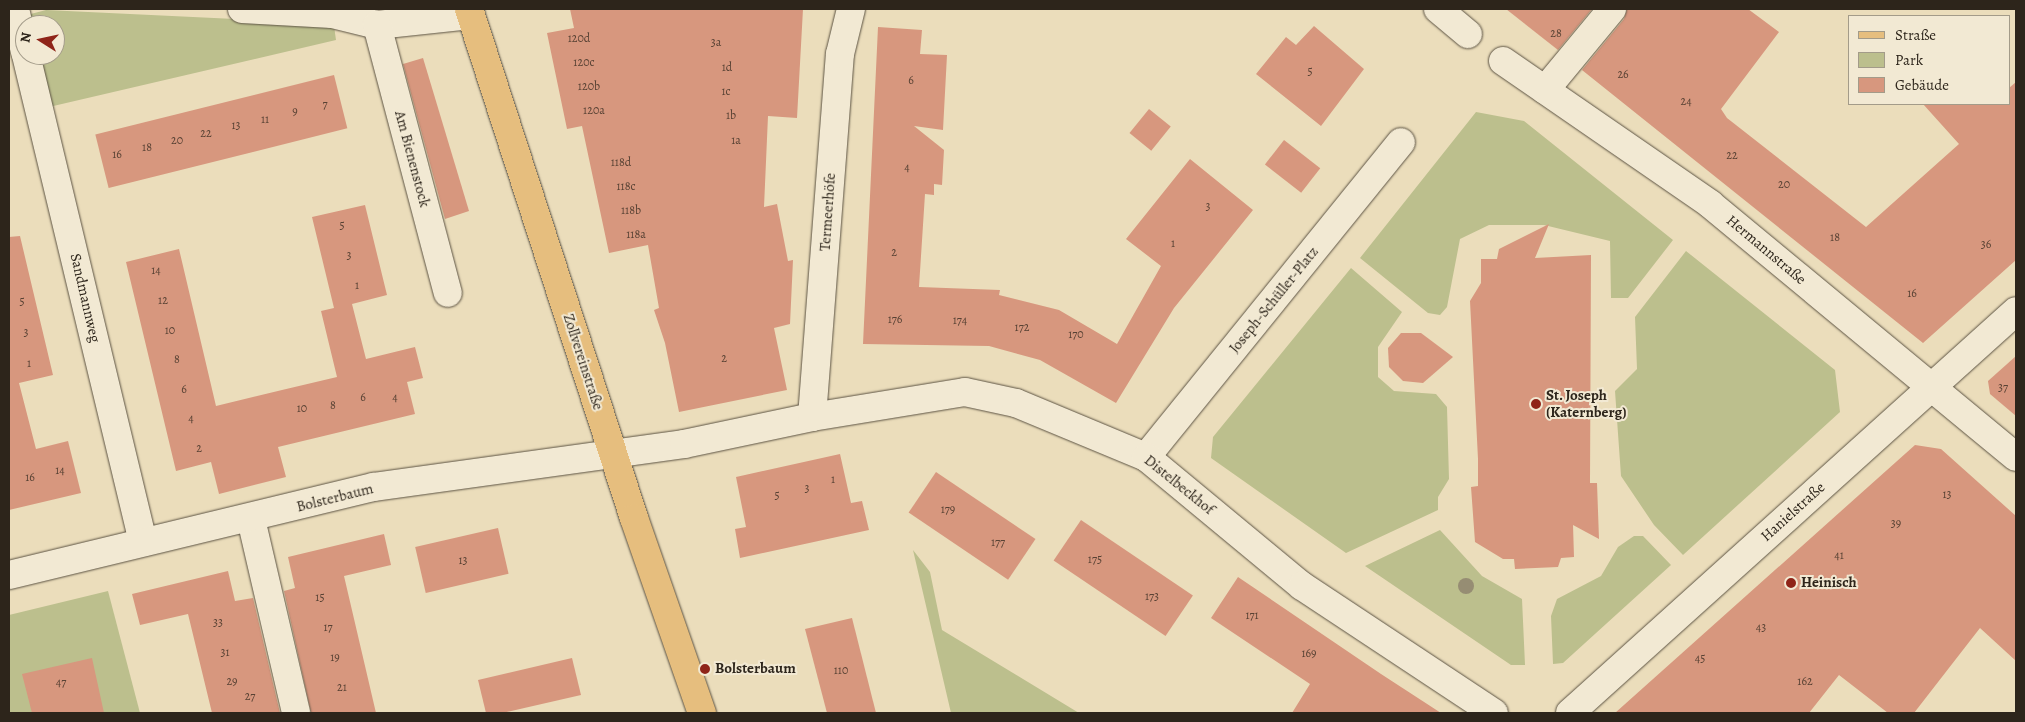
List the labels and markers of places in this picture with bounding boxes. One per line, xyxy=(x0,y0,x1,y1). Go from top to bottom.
place label: St. Joseph (Katernberg) xyxy=(1546,386,1627,421)
marker: St. Joseph (Katernberg) xyxy=(1530,398,1542,410)
place label: Heinisch xyxy=(1801,574,1857,592)
marker: Heinisch xyxy=(1785,577,1797,589)
place label: Bolsterbaum xyxy=(715,660,796,678)
marker: Bolsterbaum xyxy=(699,663,711,675)

